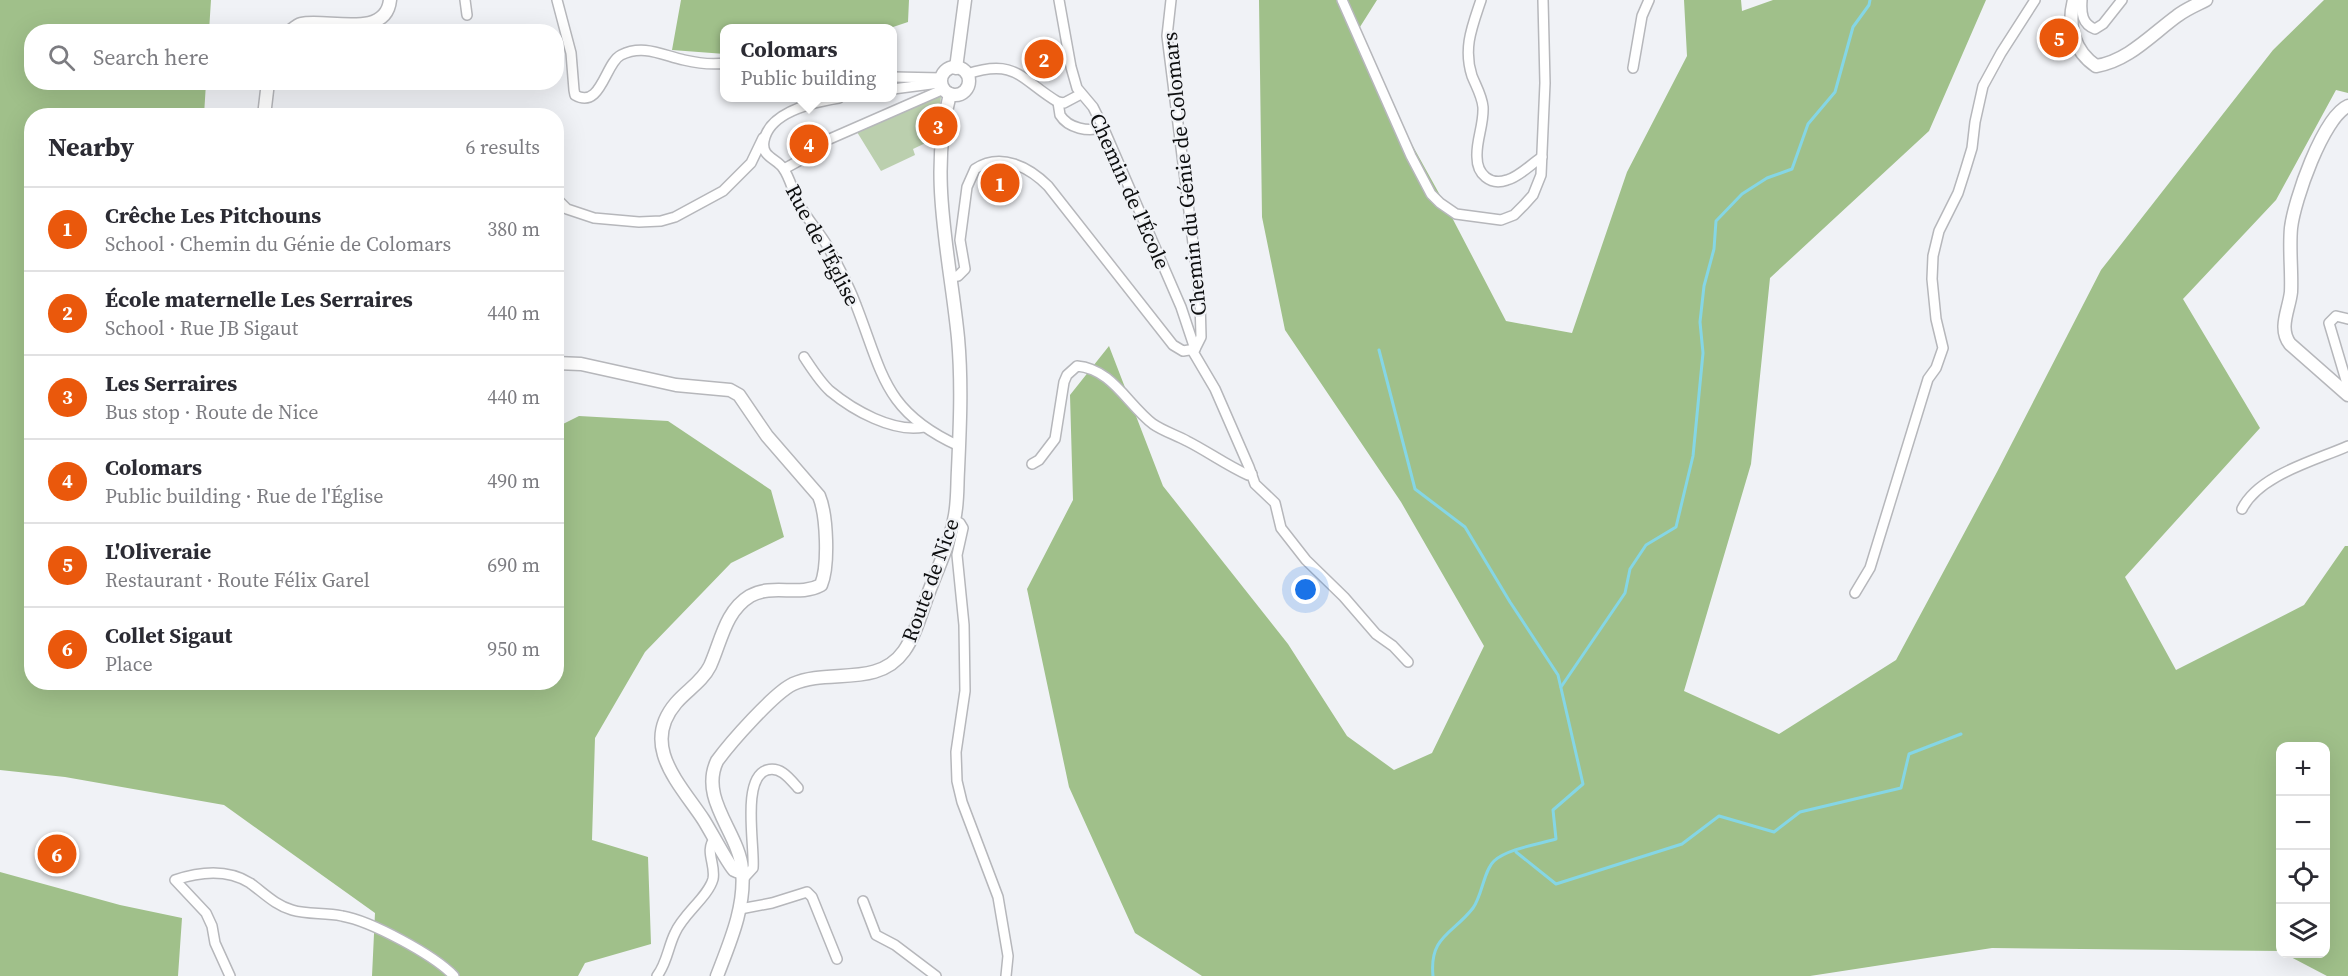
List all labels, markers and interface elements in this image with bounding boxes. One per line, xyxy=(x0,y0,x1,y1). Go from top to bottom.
pin: 5 xyxy=(2040,15,2078,60)
search box xyxy=(24,24,564,90)
popup xyxy=(720,24,897,102)
street label: Chemin du Génie de Colomars xyxy=(1155,31,1213,317)
text: Colomars xyxy=(741,34,838,64)
pin: 2 xyxy=(1024,36,1064,82)
icon: search xyxy=(45,41,78,74)
text: Search here xyxy=(93,42,209,72)
text: Public building xyxy=(741,64,876,92)
pin: 3 xyxy=(918,104,958,148)
street label: Chemin de l'École xyxy=(1083,108,1177,274)
pin: 4 xyxy=(790,122,828,166)
text: Nearby xyxy=(48,129,134,165)
text: 6 results xyxy=(465,133,540,161)
pin: 1 xyxy=(980,160,1020,206)
street label: Rue de l'Église xyxy=(779,179,867,311)
text: Crêche Les Pitchouns xyxy=(105,200,321,230)
text: 1 xyxy=(62,215,73,243)
text: 380 m xyxy=(487,215,540,243)
text: School · Chemin du Génie de Colomars xyxy=(105,230,451,258)
text: École maternelle Les Serraires xyxy=(105,284,413,314)
text: 2 xyxy=(62,299,73,327)
text: 440 m xyxy=(487,299,540,327)
text: School · Rue JB Sigaut xyxy=(105,314,298,342)
text: Les Serraires xyxy=(105,368,237,398)
text: 3 xyxy=(62,383,73,411)
text: 440 m xyxy=(487,383,540,411)
text: Bus stop · Route de Nice xyxy=(105,398,319,426)
text: Colomars xyxy=(105,452,202,482)
text: 4 xyxy=(62,467,73,495)
text: 490 m xyxy=(487,467,540,495)
text: Public building · Rue de l'Église xyxy=(105,482,384,510)
street label: Route de Nice xyxy=(894,514,966,646)
text: L'Oliveraie xyxy=(105,536,211,566)
text: 5 xyxy=(62,551,73,579)
text: 690 m xyxy=(487,551,540,579)
text: Restaurant · Route Félix Garel xyxy=(105,566,370,594)
your location xyxy=(1291,575,1320,604)
text: Collet Sigaut xyxy=(105,620,232,650)
text: 6 xyxy=(62,635,73,663)
text: 950 m xyxy=(487,635,540,663)
text: Place xyxy=(105,650,153,678)
map controls xyxy=(2276,742,2330,958)
button: + xyxy=(2276,742,2330,796)
button: − xyxy=(2276,796,2330,850)
pin: 6 xyxy=(38,832,76,876)
button: locate xyxy=(2276,850,2330,904)
button: layers xyxy=(2276,904,2330,958)

